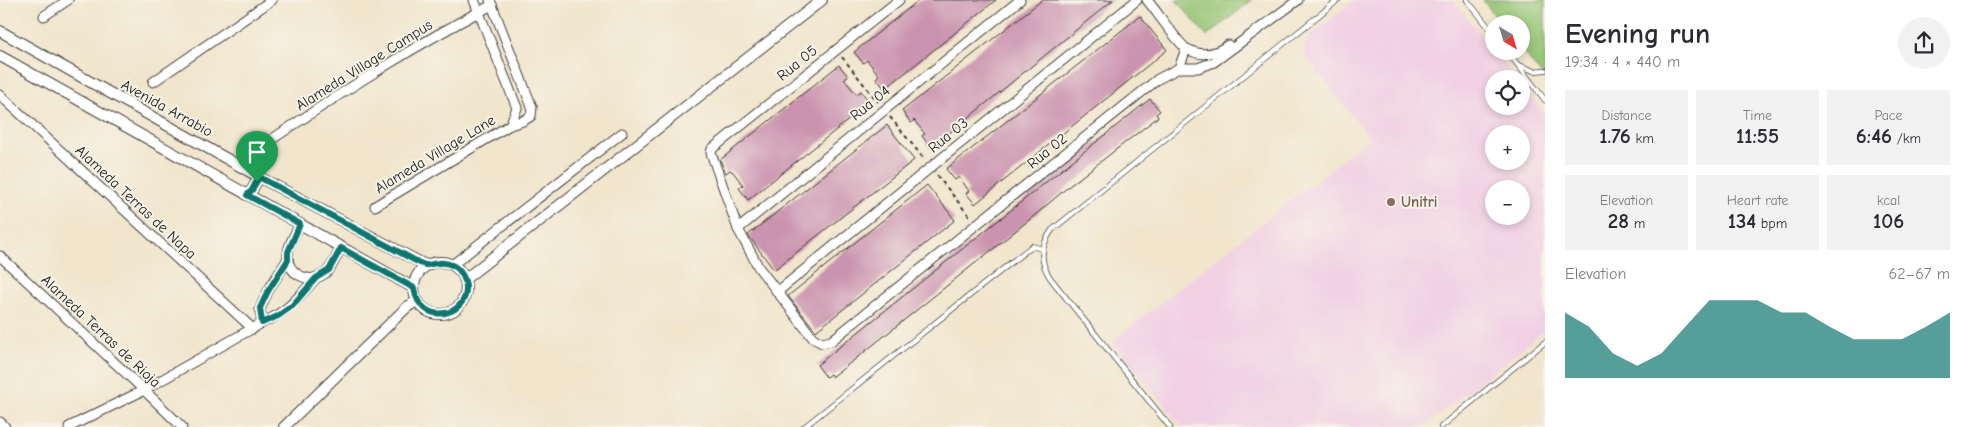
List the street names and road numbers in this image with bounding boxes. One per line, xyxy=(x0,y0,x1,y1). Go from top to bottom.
street label: Alameda Village Campus xyxy=(292,16,436,114)
street label: Rua 05 xyxy=(773,41,821,85)
street label: Avenida Arrabio xyxy=(118,75,216,141)
street label: Rua 04 xyxy=(847,82,893,124)
street label: Alameda Village Lane xyxy=(371,111,499,197)
street label: Rua 03 xyxy=(924,114,972,156)
street label: Rua 02 xyxy=(1023,129,1071,173)
street label: Alameda Terras de Napa xyxy=(72,141,200,263)
street label: Alameda Terras de Rioja xyxy=(37,271,165,391)

